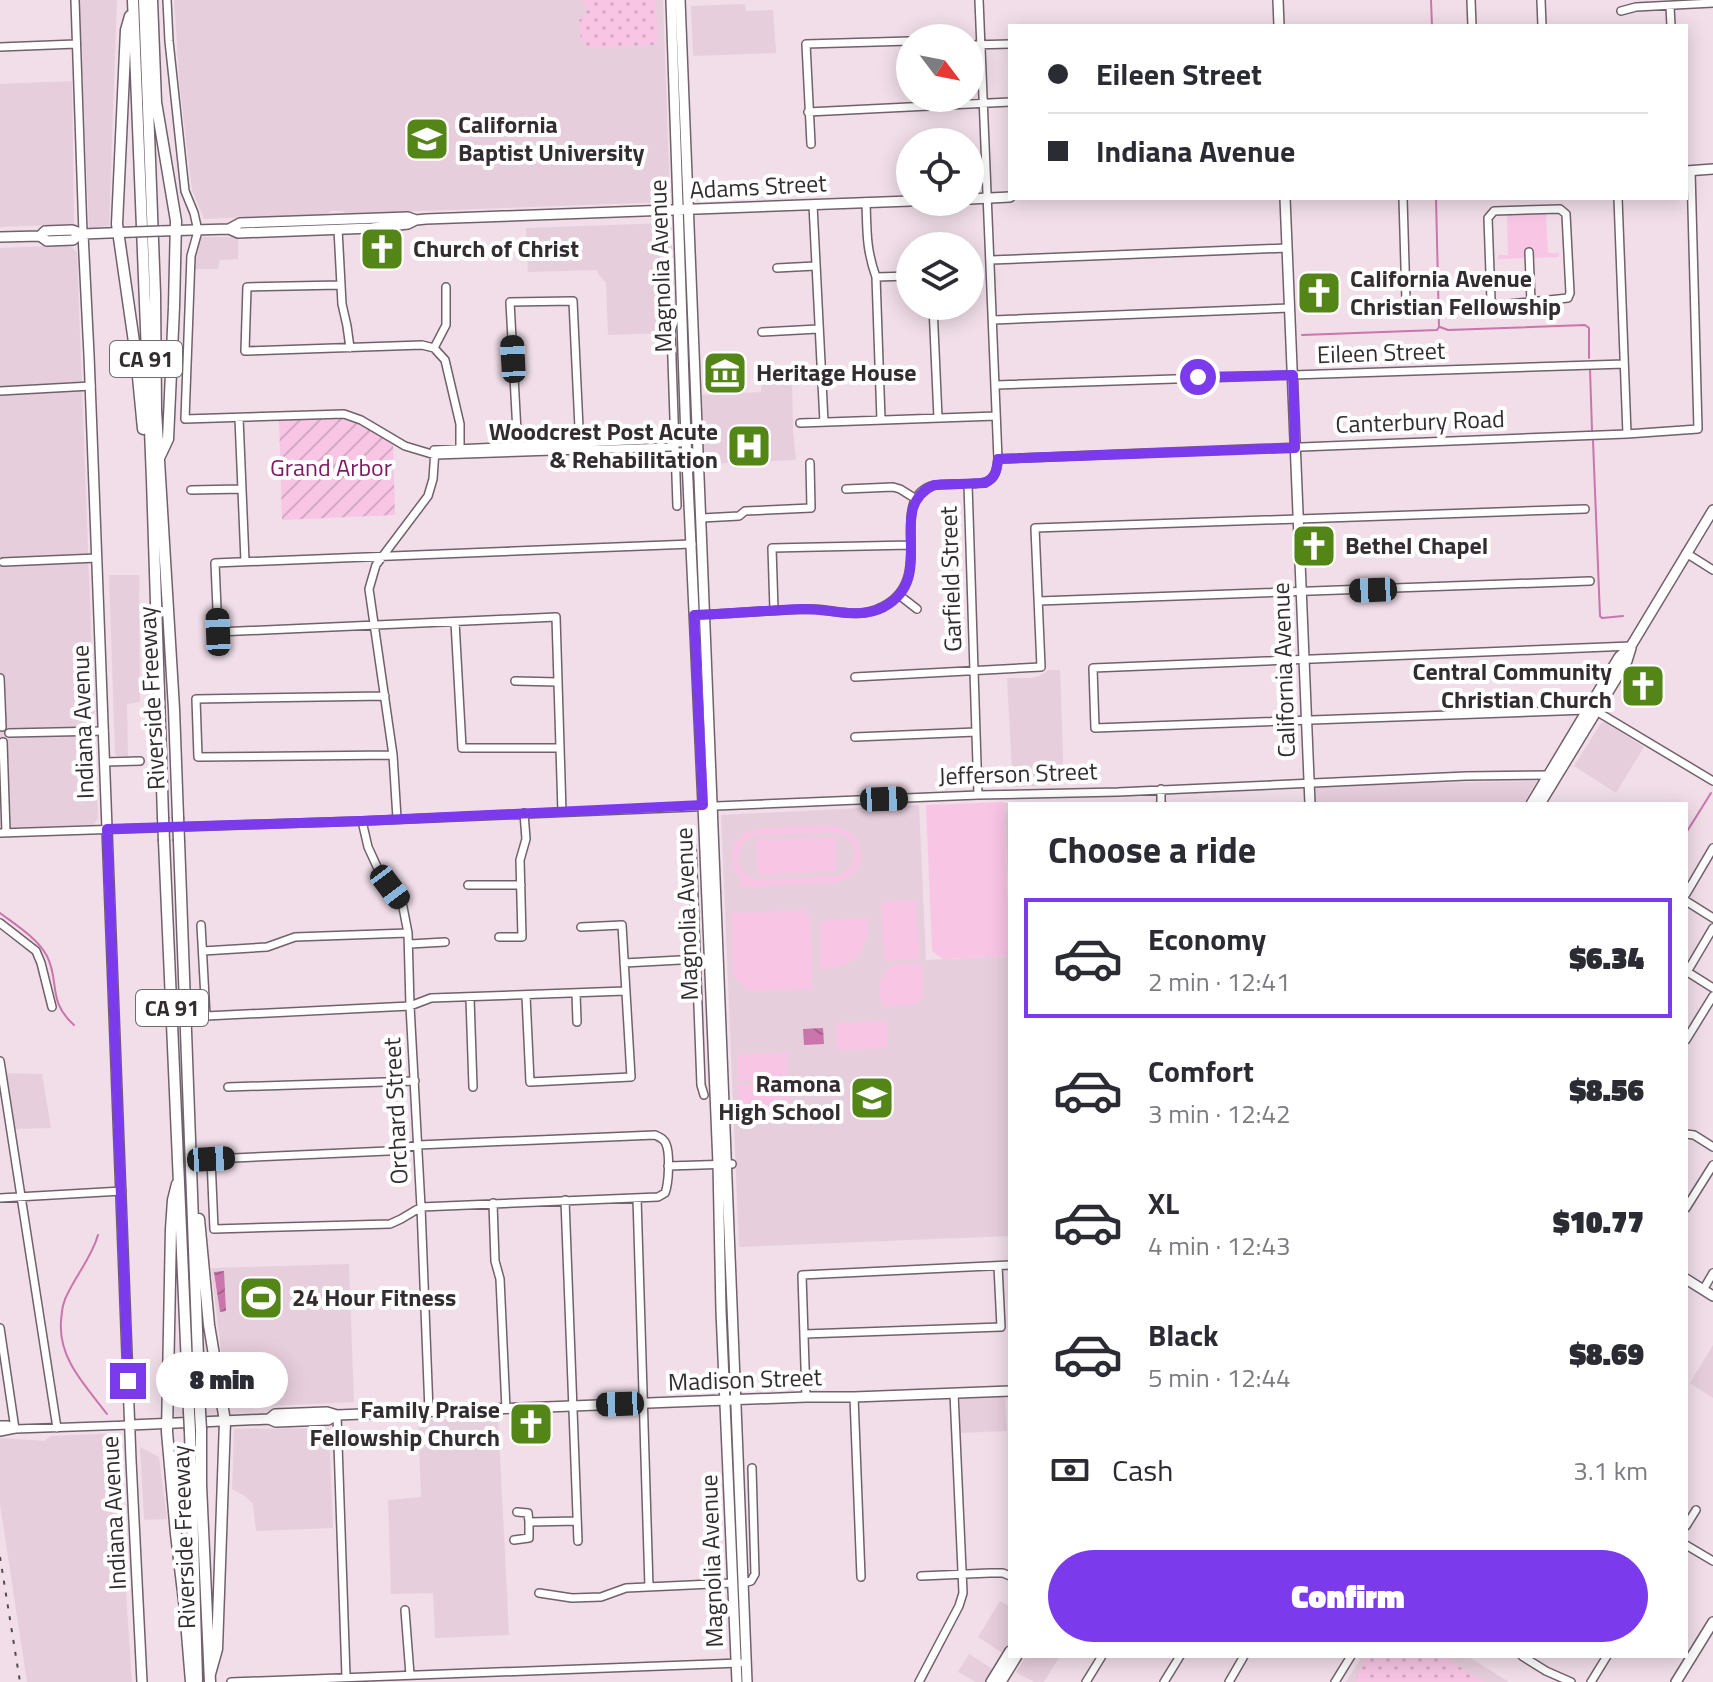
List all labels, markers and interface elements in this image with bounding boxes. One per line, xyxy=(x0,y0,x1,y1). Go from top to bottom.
north arrow xyxy=(896,24,984,112)
map controls xyxy=(896,24,984,320)
text: Eileen Street xyxy=(1096,51,1262,97)
place label: California Baptist University xyxy=(458,106,644,170)
school or university icon: California Baptist University xyxy=(403,115,451,163)
button: locate xyxy=(896,128,984,216)
text: Indiana Avenue xyxy=(1096,128,1295,174)
street label: Adams Street xyxy=(688,164,828,208)
street label: Magnolia Avenue xyxy=(639,179,681,353)
church icon: Church of Christ xyxy=(358,225,406,273)
place label: Church of Christ xyxy=(413,230,579,266)
button: layers xyxy=(896,232,984,320)
place label: California Avenue Christian Fellowship xyxy=(1350,260,1561,324)
church icon: California Avenue Christian Fellowship xyxy=(1295,269,1343,317)
street label: Eileen Street xyxy=(1316,332,1446,372)
car xyxy=(500,334,526,384)
road number: CA 91 xyxy=(110,341,182,377)
museum icon: Heritage House xyxy=(701,349,749,397)
place label: Heritage House xyxy=(756,354,917,390)
route start xyxy=(1180,359,1216,395)
street label: Canterbury Road xyxy=(1335,400,1505,442)
place label: Woodcrest Post Acute & Rehabilitation xyxy=(489,413,718,477)
hospital icon: Woodcrest Post Acute & Rehabilitation xyxy=(725,422,773,470)
park label: Grand Arbor xyxy=(270,449,392,485)
street label: Garfield Street xyxy=(929,505,971,653)
church icon: Bethel Chapel xyxy=(1290,522,1338,570)
place label: Bethel Chapel xyxy=(1345,527,1488,563)
car xyxy=(1349,577,1397,603)
street label: California Avenue xyxy=(1262,582,1304,758)
street label: Riverside Freeway xyxy=(128,605,174,791)
car xyxy=(205,608,231,656)
street label: Indiana Avenue xyxy=(61,644,103,800)
place label: Central Community Christian Church xyxy=(1413,653,1612,717)
church icon: Central Community Christian Church xyxy=(1619,662,1667,710)
street label: Jefferson Street xyxy=(938,752,1099,794)
car xyxy=(860,786,908,812)
text: Choose a ride xyxy=(1048,822,1256,877)
street label: Magnolia Avenue xyxy=(665,827,707,1001)
car xyxy=(366,861,414,913)
text: Economy xyxy=(1148,916,1266,962)
icon: car xyxy=(1052,922,1124,994)
text: $6.34 xyxy=(1570,935,1644,981)
text: 2 min · 12:41 xyxy=(1148,962,1291,1001)
road number: CA 91 xyxy=(136,990,208,1026)
street label: Orchard Street xyxy=(373,1036,417,1185)
text: Comfort xyxy=(1148,1048,1254,1094)
icon: car xyxy=(1052,1054,1124,1126)
place label: Ramona High School xyxy=(718,1065,841,1129)
text: $8.56 xyxy=(1570,1067,1644,1113)
school or university icon: Ramona High School xyxy=(848,1074,896,1122)
text: 3 min · 12:42 xyxy=(1148,1094,1291,1133)
car xyxy=(186,1146,236,1172)
text: XL xyxy=(1148,1180,1179,1226)
icon: car xyxy=(1052,1186,1124,1258)
text: $10.77 xyxy=(1553,1199,1644,1245)
text: 4 min · 12:43 xyxy=(1148,1226,1291,1265)
sports icon: 24 Hour Fitness xyxy=(237,1274,285,1322)
place label: 24 Hour Fitness xyxy=(292,1279,456,1315)
text: Black xyxy=(1148,1312,1219,1358)
icon: car xyxy=(1052,1318,1124,1390)
text: $8.69 xyxy=(1570,1331,1644,1377)
callout: 8 min xyxy=(156,1353,288,1409)
street label: Madison Street xyxy=(667,1358,823,1400)
text: 5 min · 12:44 xyxy=(1148,1358,1291,1397)
text: 8 min xyxy=(190,1360,254,1399)
route end xyxy=(110,1363,146,1399)
place label: Family Praise Fellowship Church xyxy=(310,1391,500,1455)
car xyxy=(596,1391,644,1417)
church icon: Family Praise Fellowship Church xyxy=(507,1400,555,1448)
street label: Indiana Avenue xyxy=(91,1435,135,1591)
street label: Riverside Freeway xyxy=(162,1444,204,1630)
text: Cash xyxy=(1112,1447,1173,1493)
icon: cash xyxy=(1048,1448,1092,1492)
text: 3.1 km xyxy=(1573,1451,1648,1490)
street label: Magnolia Avenue xyxy=(690,1474,732,1648)
button: Confirm xyxy=(1048,1550,1648,1642)

